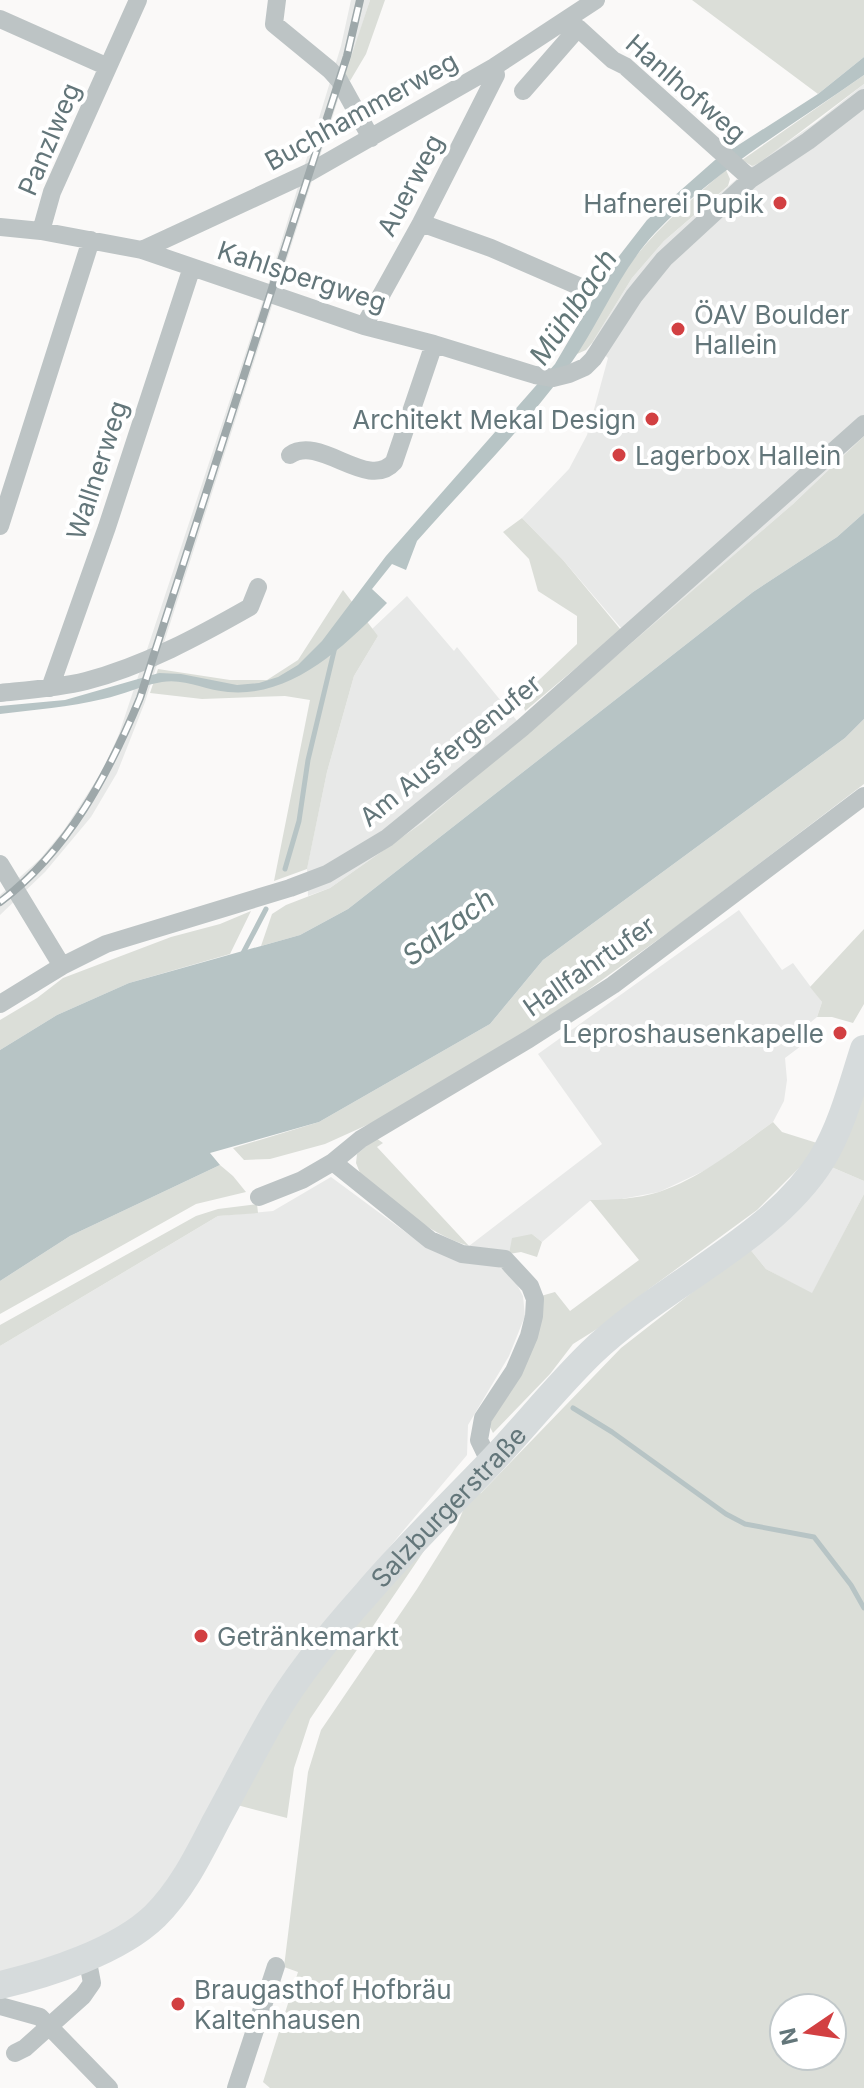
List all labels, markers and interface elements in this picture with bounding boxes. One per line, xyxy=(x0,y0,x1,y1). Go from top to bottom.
street label: Hanlhofweg xyxy=(620,28,752,148)
street label: Buchhammerweg xyxy=(259,45,463,177)
street label: Panzlweg xyxy=(11,78,87,200)
street label: Auerweg xyxy=(370,129,450,241)
place label: Hafnerei Pupik xyxy=(583,188,764,219)
marker: Hafnerei Pupik xyxy=(771,194,789,212)
street label: Kahlspergweg xyxy=(214,234,390,318)
water label: Mühlbach xyxy=(522,243,624,371)
place label: ÖAV Boulder Hallein xyxy=(694,299,850,360)
marker: ÖAV Boulder Hallein xyxy=(669,320,687,338)
street label: Wallnerweg xyxy=(60,397,134,543)
place label: Architekt Mekal Design xyxy=(352,404,636,435)
marker: Architekt Mekal Design xyxy=(643,410,661,428)
place label: Lagerbox Hallein xyxy=(635,440,841,471)
marker: Lagerbox Hallein xyxy=(610,446,628,464)
street label: Am Ausfergenufer xyxy=(353,667,547,833)
water label: Salzach xyxy=(395,881,501,973)
street label: Hallfahrtufer xyxy=(517,909,661,1023)
place label: Leproshausenkapelle xyxy=(562,1018,824,1049)
marker: Leproshausenkapelle xyxy=(831,1024,849,1042)
street label: Salzburgerstraße xyxy=(364,1419,532,1593)
place label: Getränkemarkt xyxy=(217,1621,399,1652)
marker: Getränkemarkt xyxy=(192,1627,210,1645)
place label: Braugasthof Hofbräu Kaltenhausen xyxy=(194,1974,452,2035)
north arrow xyxy=(768,1992,848,2072)
marker: Braugasthof Hofbräu Kaltenhausen xyxy=(169,1995,187,2013)
text: N xyxy=(774,2025,803,2048)

